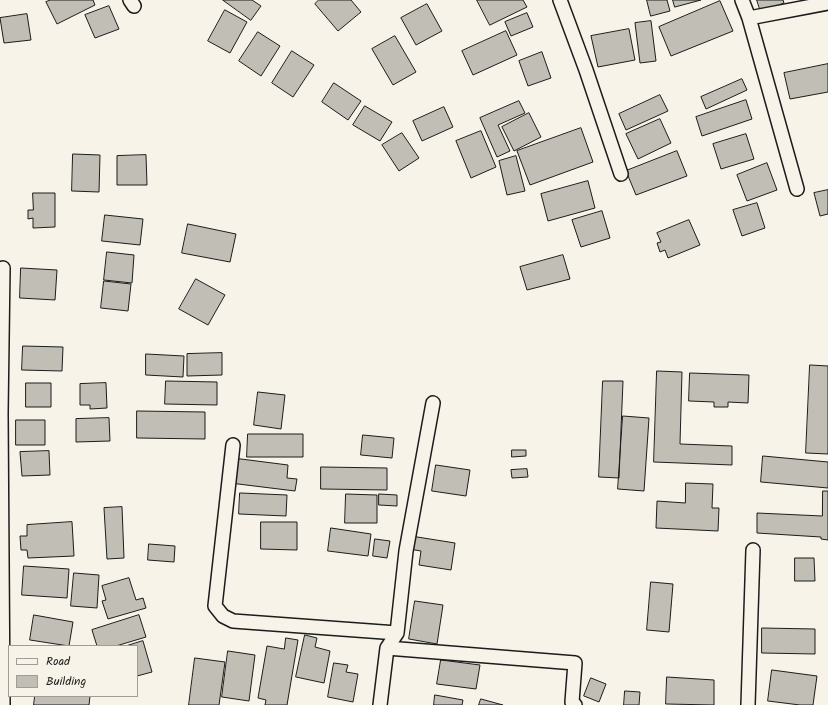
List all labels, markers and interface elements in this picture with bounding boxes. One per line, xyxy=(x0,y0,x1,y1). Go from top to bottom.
legend xyxy=(8,645,138,697)
text: Road xyxy=(46,652,70,671)
text: Building xyxy=(46,672,86,691)

